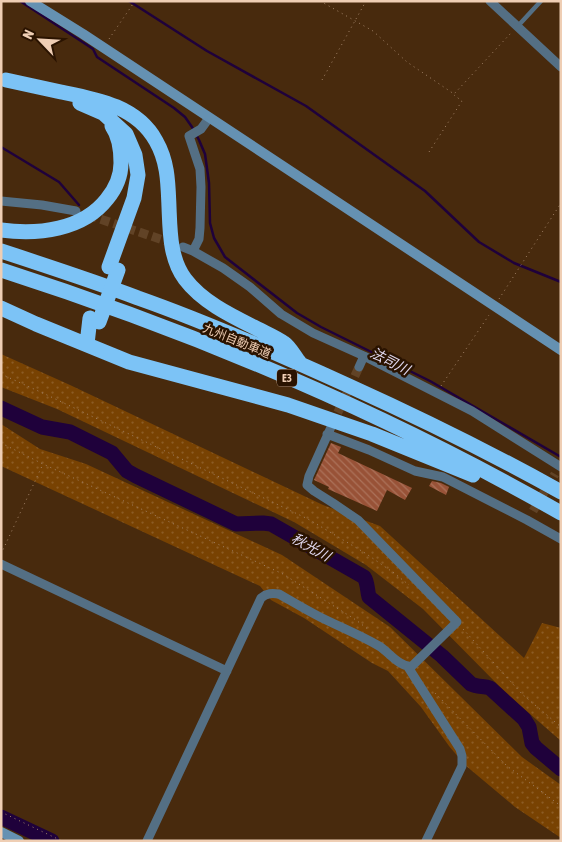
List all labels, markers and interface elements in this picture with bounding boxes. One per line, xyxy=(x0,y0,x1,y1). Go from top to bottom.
north arrow xyxy=(15,15,65,65)
text: N xyxy=(19,27,37,42)
street label: 九州自動車道 xyxy=(201,321,273,361)
water label: 法司川 xyxy=(368,344,414,379)
road number: E3 xyxy=(277,369,297,386)
water label: 秋光川 xyxy=(289,530,335,565)

